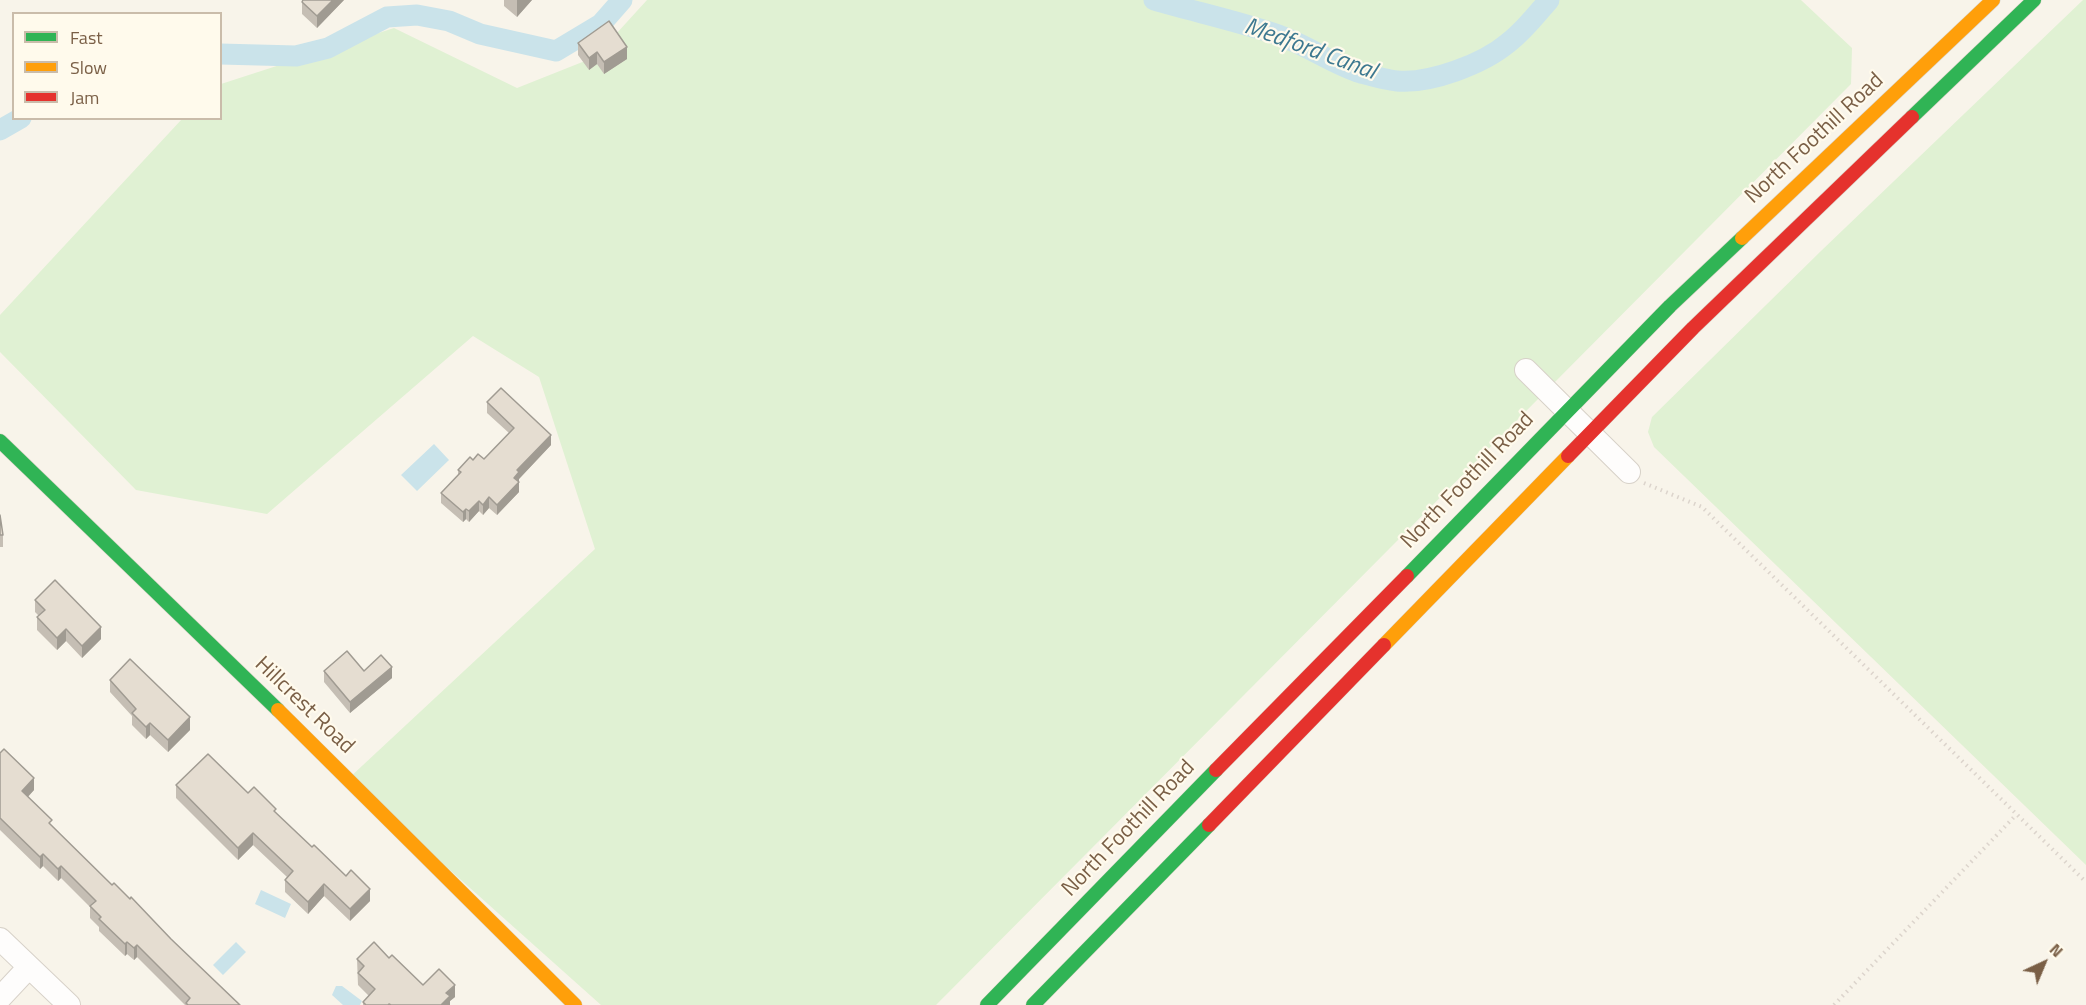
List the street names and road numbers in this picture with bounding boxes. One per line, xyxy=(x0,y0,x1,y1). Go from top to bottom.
street label: North Foothill Road xyxy=(1740,68,1890,210)
street label: North Foothill Road xyxy=(1396,407,1540,555)
street label: Hillcrest Road xyxy=(249,652,359,760)
street label: North Foothill Road xyxy=(1057,755,1201,903)

